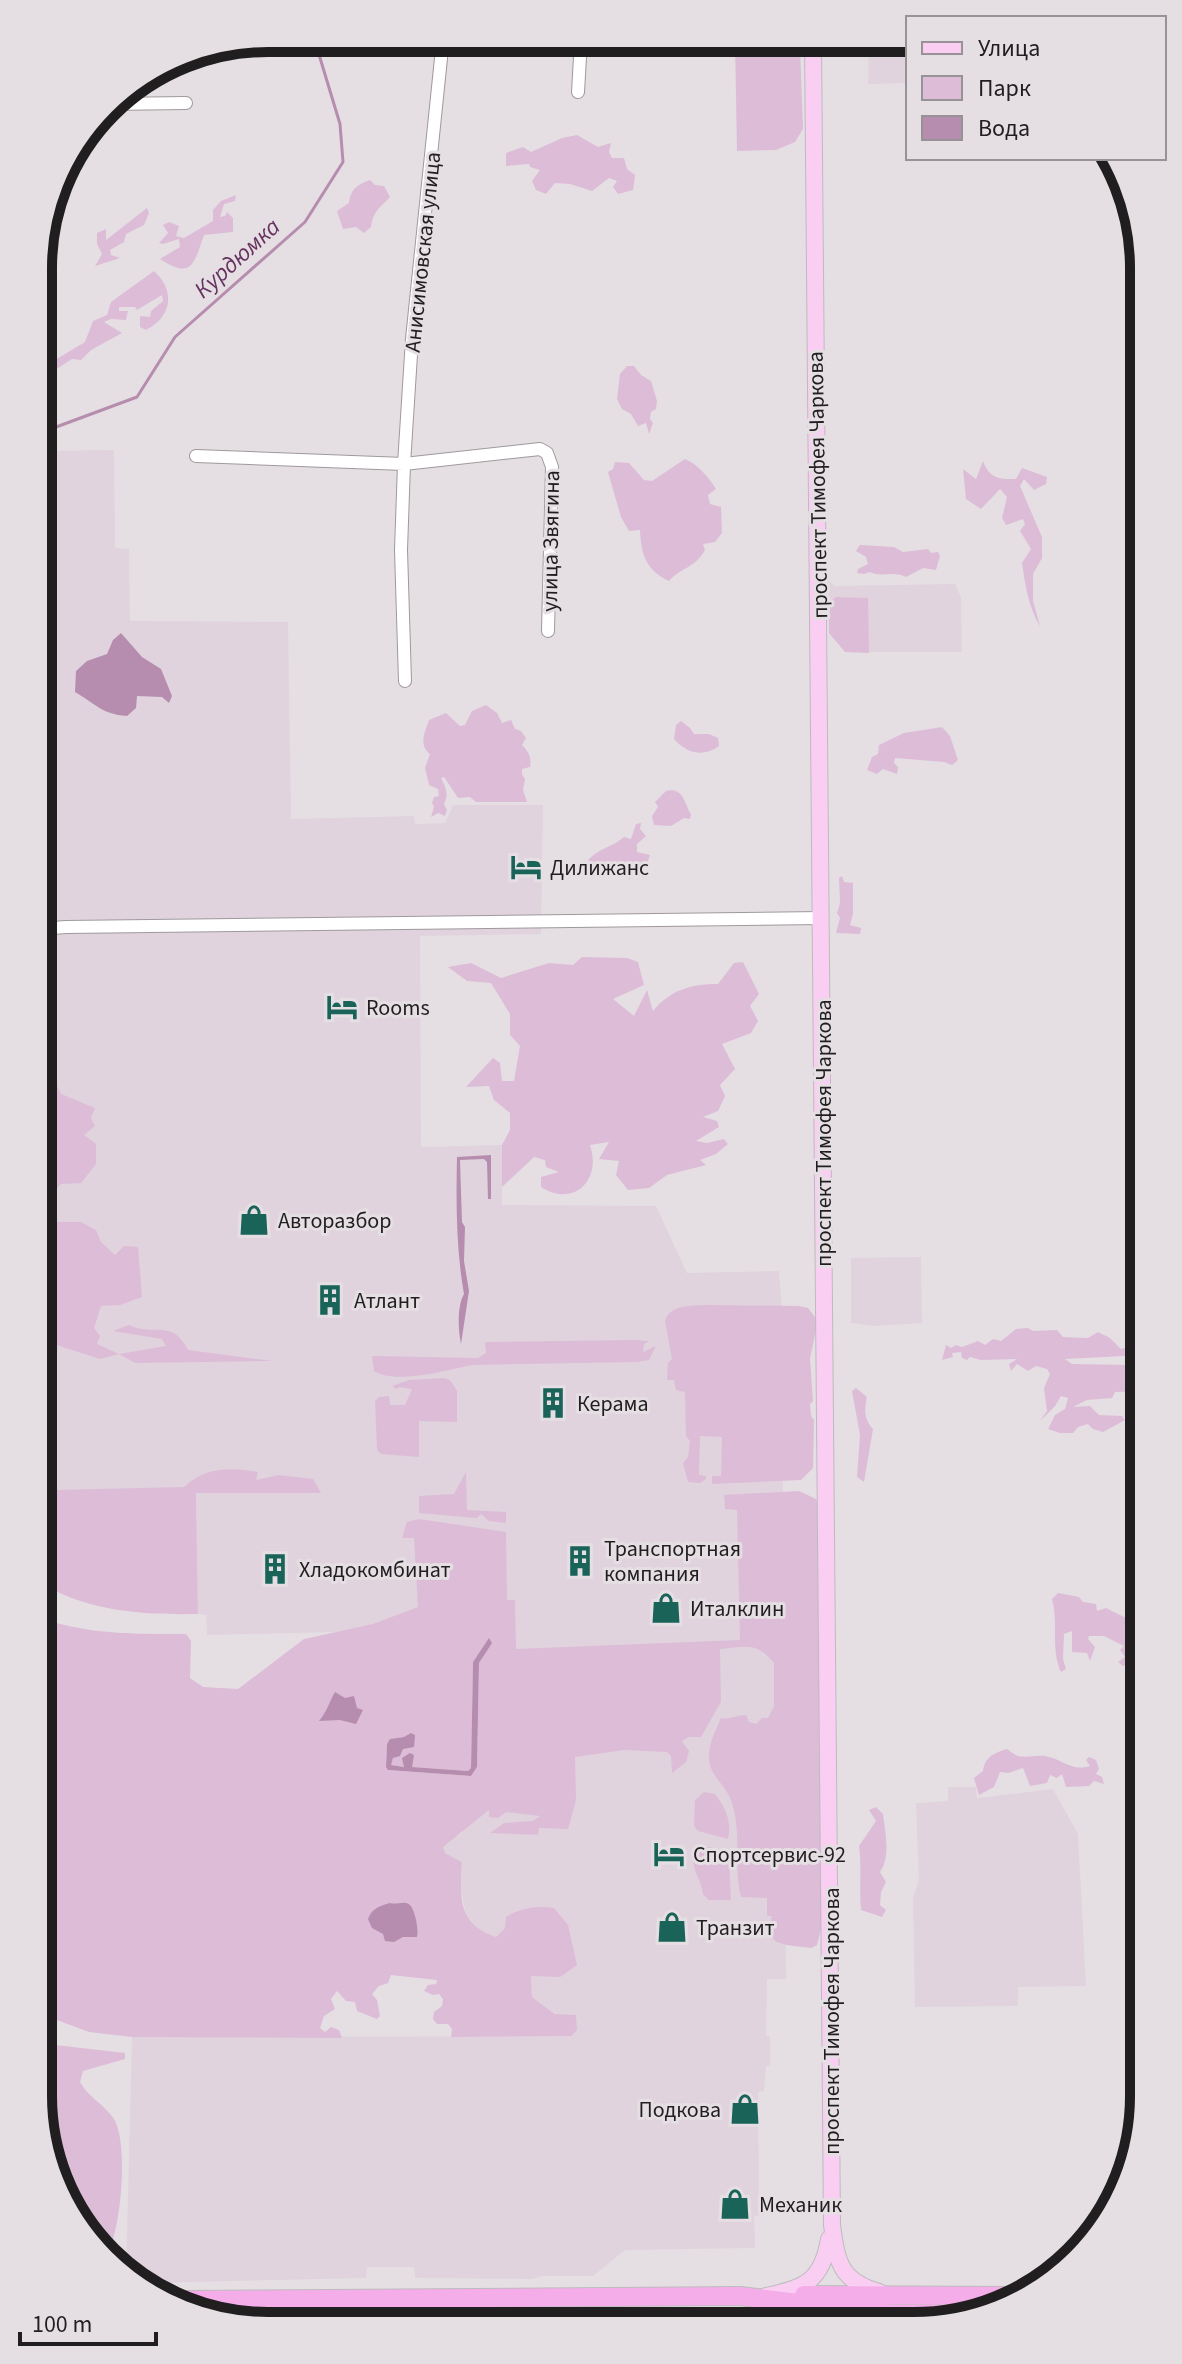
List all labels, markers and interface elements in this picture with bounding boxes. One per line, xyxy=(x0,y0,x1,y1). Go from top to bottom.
legend xyxy=(906,16,1166,160)
text: Улица xyxy=(978,31,1040,66)
text: Парк xyxy=(978,71,1031,106)
text: Вода xyxy=(978,111,1030,146)
street label: Анисимовская улица xyxy=(397,150,449,354)
water label: Курдюмка xyxy=(186,210,288,307)
street label: проспект Тимофея Чаркова xyxy=(800,351,836,619)
street label: улица Звягина xyxy=(534,470,568,612)
hotel icon: Дилижанс xyxy=(509,850,543,884)
place label: Дилижанс xyxy=(550,852,649,884)
hotel icon: Rooms xyxy=(325,990,359,1024)
place label: Rooms xyxy=(366,992,430,1024)
street label: проспект Тимофея Чаркова xyxy=(808,999,840,1267)
shop icon: Авторазбор xyxy=(237,1203,271,1237)
place label: Авторазбор xyxy=(278,1205,392,1237)
building icon: Атлант xyxy=(313,1283,347,1317)
place label: Атлант xyxy=(354,1285,420,1317)
building icon: Керама xyxy=(536,1386,570,1420)
place label: Керама xyxy=(577,1388,649,1420)
place label: Транспортная компания xyxy=(604,1533,741,1590)
building icon: Транспортная компания xyxy=(563,1544,597,1578)
building icon: Хладокомбинат xyxy=(258,1552,292,1586)
place label: Хладокомбинат xyxy=(299,1554,451,1586)
shop icon: Италклин xyxy=(649,1591,683,1625)
place label: Италклин xyxy=(690,1593,784,1625)
hotel icon: Спортсервис-92 xyxy=(652,1837,686,1871)
place label: Спортсервис-92 xyxy=(693,1839,846,1871)
street label: проспект Тимофея Чаркова xyxy=(816,1887,848,2155)
shop icon: Транзит xyxy=(655,1910,689,1944)
place label: Транзит xyxy=(696,1912,775,1944)
shop icon: Подкова xyxy=(728,2092,762,2126)
place label: Подкова xyxy=(638,2094,721,2126)
shop icon: Механик xyxy=(718,2187,752,2221)
place label: Механик xyxy=(759,2189,842,2221)
scale bar xyxy=(20,2296,156,2346)
text: 100 m xyxy=(32,2307,92,2342)

